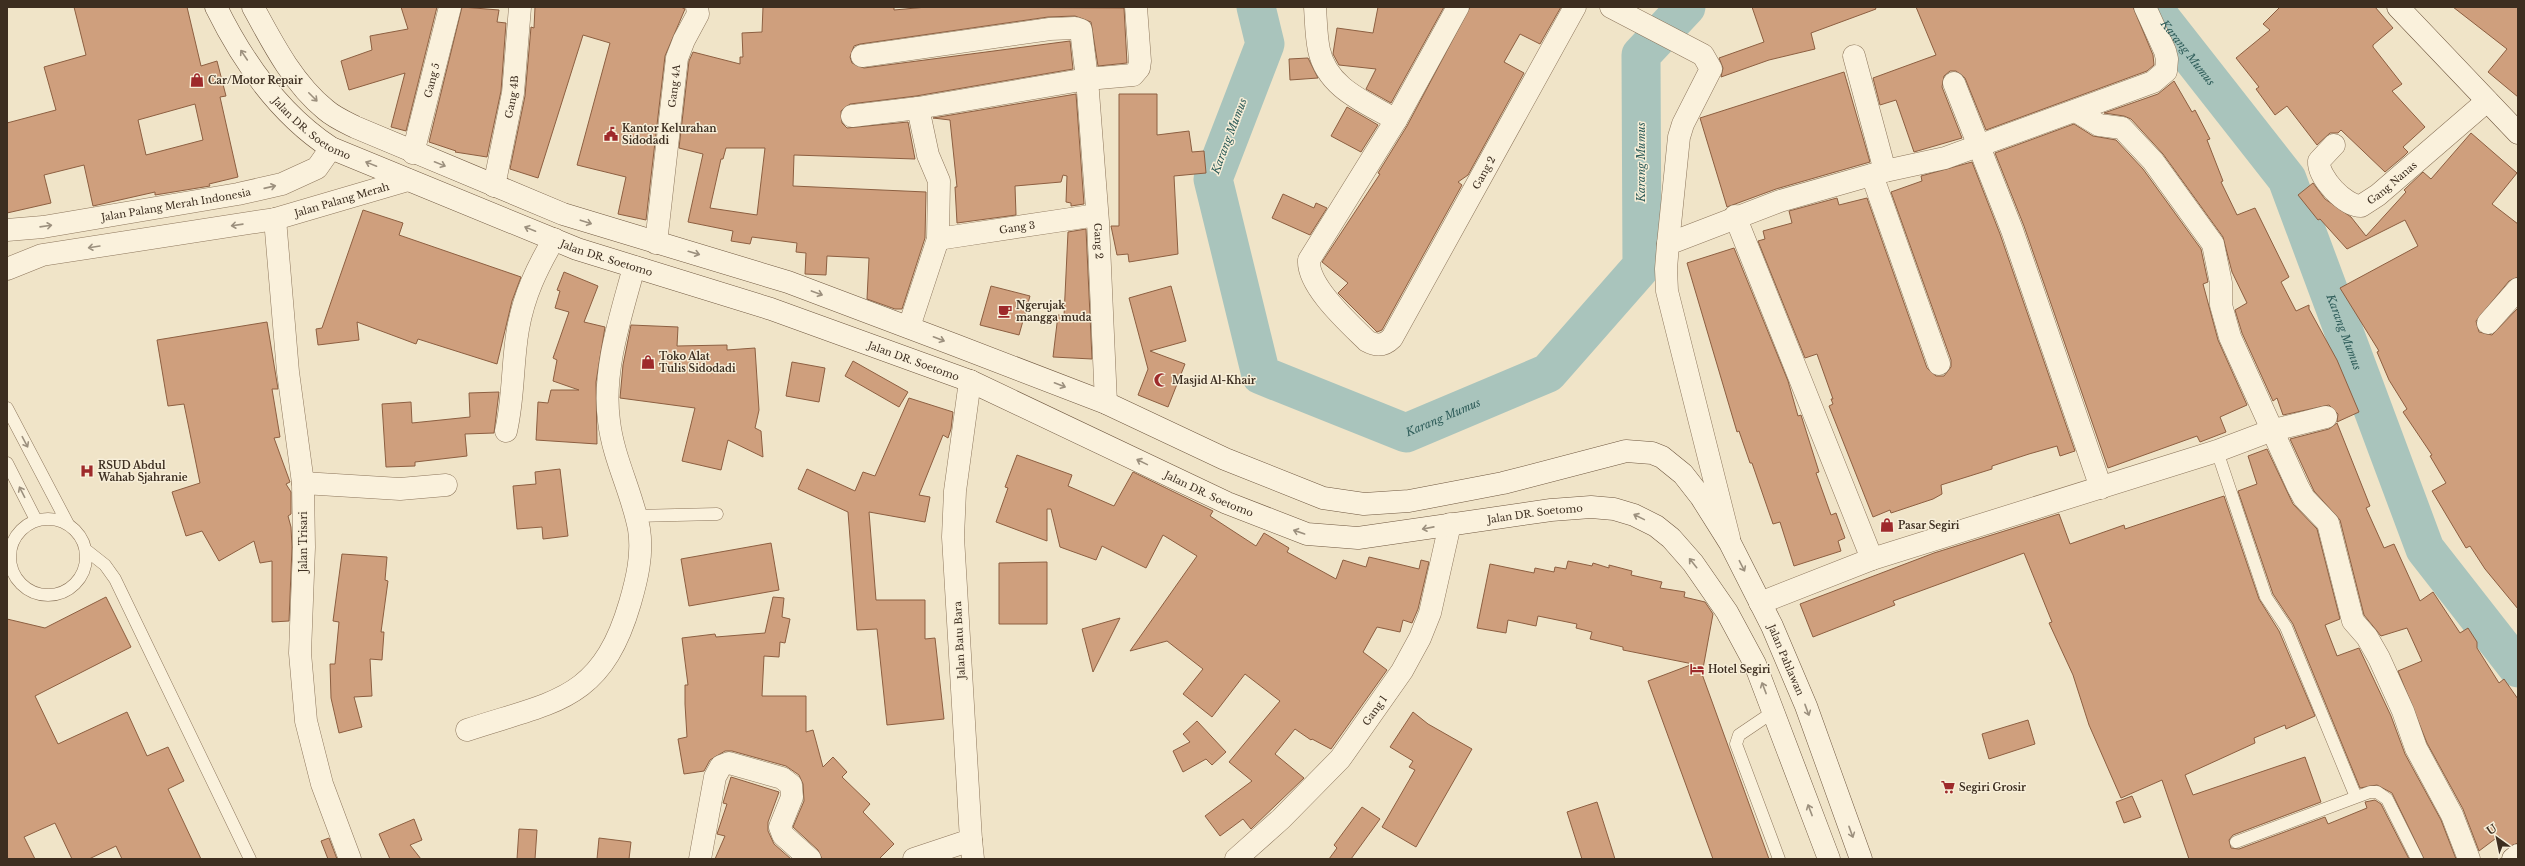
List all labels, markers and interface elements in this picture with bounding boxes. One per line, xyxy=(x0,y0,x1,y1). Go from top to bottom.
water label: Karang Mumus xyxy=(2157,16,2218,88)
one-way arrow xyxy=(240,50,248,61)
street label: Gang 5 xyxy=(421,61,443,99)
street label: Gang 4A xyxy=(665,63,683,108)
shop icon: Car/Motor Repair xyxy=(189,72,205,88)
place label: Car/Motor Repair xyxy=(208,74,303,87)
street label: Gang 4B xyxy=(502,74,521,120)
one-way arrow xyxy=(308,92,318,102)
street label: Jalan DR. Soetomo xyxy=(268,93,353,163)
water label: Karang Mumus xyxy=(1208,96,1250,177)
place label: Kantor Kelurahan Sidodadi xyxy=(622,122,717,147)
water label: Karang Mumus xyxy=(1634,122,1648,203)
public building icon: Kantor Kelurahan Sidodadi xyxy=(603,126,619,142)
street label: Gang 2 xyxy=(1469,154,1498,192)
street label: Gang Nanas xyxy=(2364,158,2420,208)
one-way arrow xyxy=(365,160,377,168)
one-way arrow xyxy=(433,160,445,168)
street label: Jalan Palang Merah xyxy=(291,180,391,221)
one-way arrow xyxy=(263,183,276,190)
street label: Jalan Palang Merah Indonesia xyxy=(98,185,253,224)
street label: Gang 3 xyxy=(998,218,1036,237)
one-way arrow xyxy=(580,219,593,226)
one-way arrow xyxy=(231,221,244,229)
one-way arrow xyxy=(39,222,52,230)
street label: Gang 2 xyxy=(1091,223,1106,259)
one-way arrow xyxy=(525,225,537,233)
street label: Jalan DR. Soetomo xyxy=(557,236,655,279)
one-way arrow xyxy=(88,243,101,251)
one-way arrow xyxy=(687,250,700,257)
one-way arrow xyxy=(811,289,823,297)
water label: Karang Mumus xyxy=(2323,291,2365,372)
place label: Ngerujak mangga muda xyxy=(1016,299,1092,324)
cafe icon: Ngerujak mangga muda xyxy=(997,303,1013,319)
one-way arrow xyxy=(933,335,945,343)
street label: Jalan DR. Soetomo xyxy=(864,338,962,384)
place label: Toko Alat Tulis Sidodadi xyxy=(659,350,736,375)
shop icon: Toko Alat Tulis Sidodadi xyxy=(640,354,656,370)
mosque icon: Masjid Al-Khair xyxy=(1153,372,1169,388)
place label: Masjid Al-Khair xyxy=(1172,374,1256,387)
one-way arrow xyxy=(1054,382,1066,390)
water label: Karang Mumus xyxy=(1403,395,1483,440)
one-way arrow xyxy=(22,436,29,448)
one-way arrow xyxy=(1136,458,1148,465)
place label: RSUD Abdul Wahab Sjahranie xyxy=(97,459,188,484)
hospital icon: RSUD Abdul Wahab Sjahranie xyxy=(79,463,95,479)
street label: Jalan DR. Soetomo xyxy=(1160,467,1256,520)
one-way arrow xyxy=(17,486,25,498)
street label: Jalan DR. Soetomo xyxy=(1485,502,1584,526)
street label: Jalan Trisari xyxy=(297,511,310,575)
one-way arrow xyxy=(1633,513,1645,520)
shop icon: Pasar Segiri xyxy=(1879,517,1895,533)
place label: Pasar Segiri xyxy=(1898,519,1960,532)
one-way arrow xyxy=(1422,525,1435,533)
one-way arrow xyxy=(1293,527,1305,535)
one-way arrow xyxy=(1689,558,1698,569)
one-way arrow xyxy=(1739,560,1746,572)
street label: Jalan Batu Bara xyxy=(951,600,968,681)
street label: Jalan Pahlawan xyxy=(1764,620,1807,698)
hotel icon: Hotel Segiri xyxy=(1689,661,1705,677)
place label: Hotel Segiri xyxy=(1708,663,1771,676)
one-way arrow xyxy=(1759,683,1767,695)
street label: Gang 1 xyxy=(1360,693,1390,728)
one-way arrow xyxy=(1804,703,1811,716)
supermarket icon: Segiri Grosir xyxy=(1940,779,1956,795)
place label: Segiri Grosir xyxy=(1959,781,2026,794)
one-way arrow xyxy=(1806,804,1814,816)
north arrow xyxy=(2477,818,2517,858)
text: U xyxy=(2484,821,2500,838)
one-way arrow xyxy=(1847,826,1855,838)

